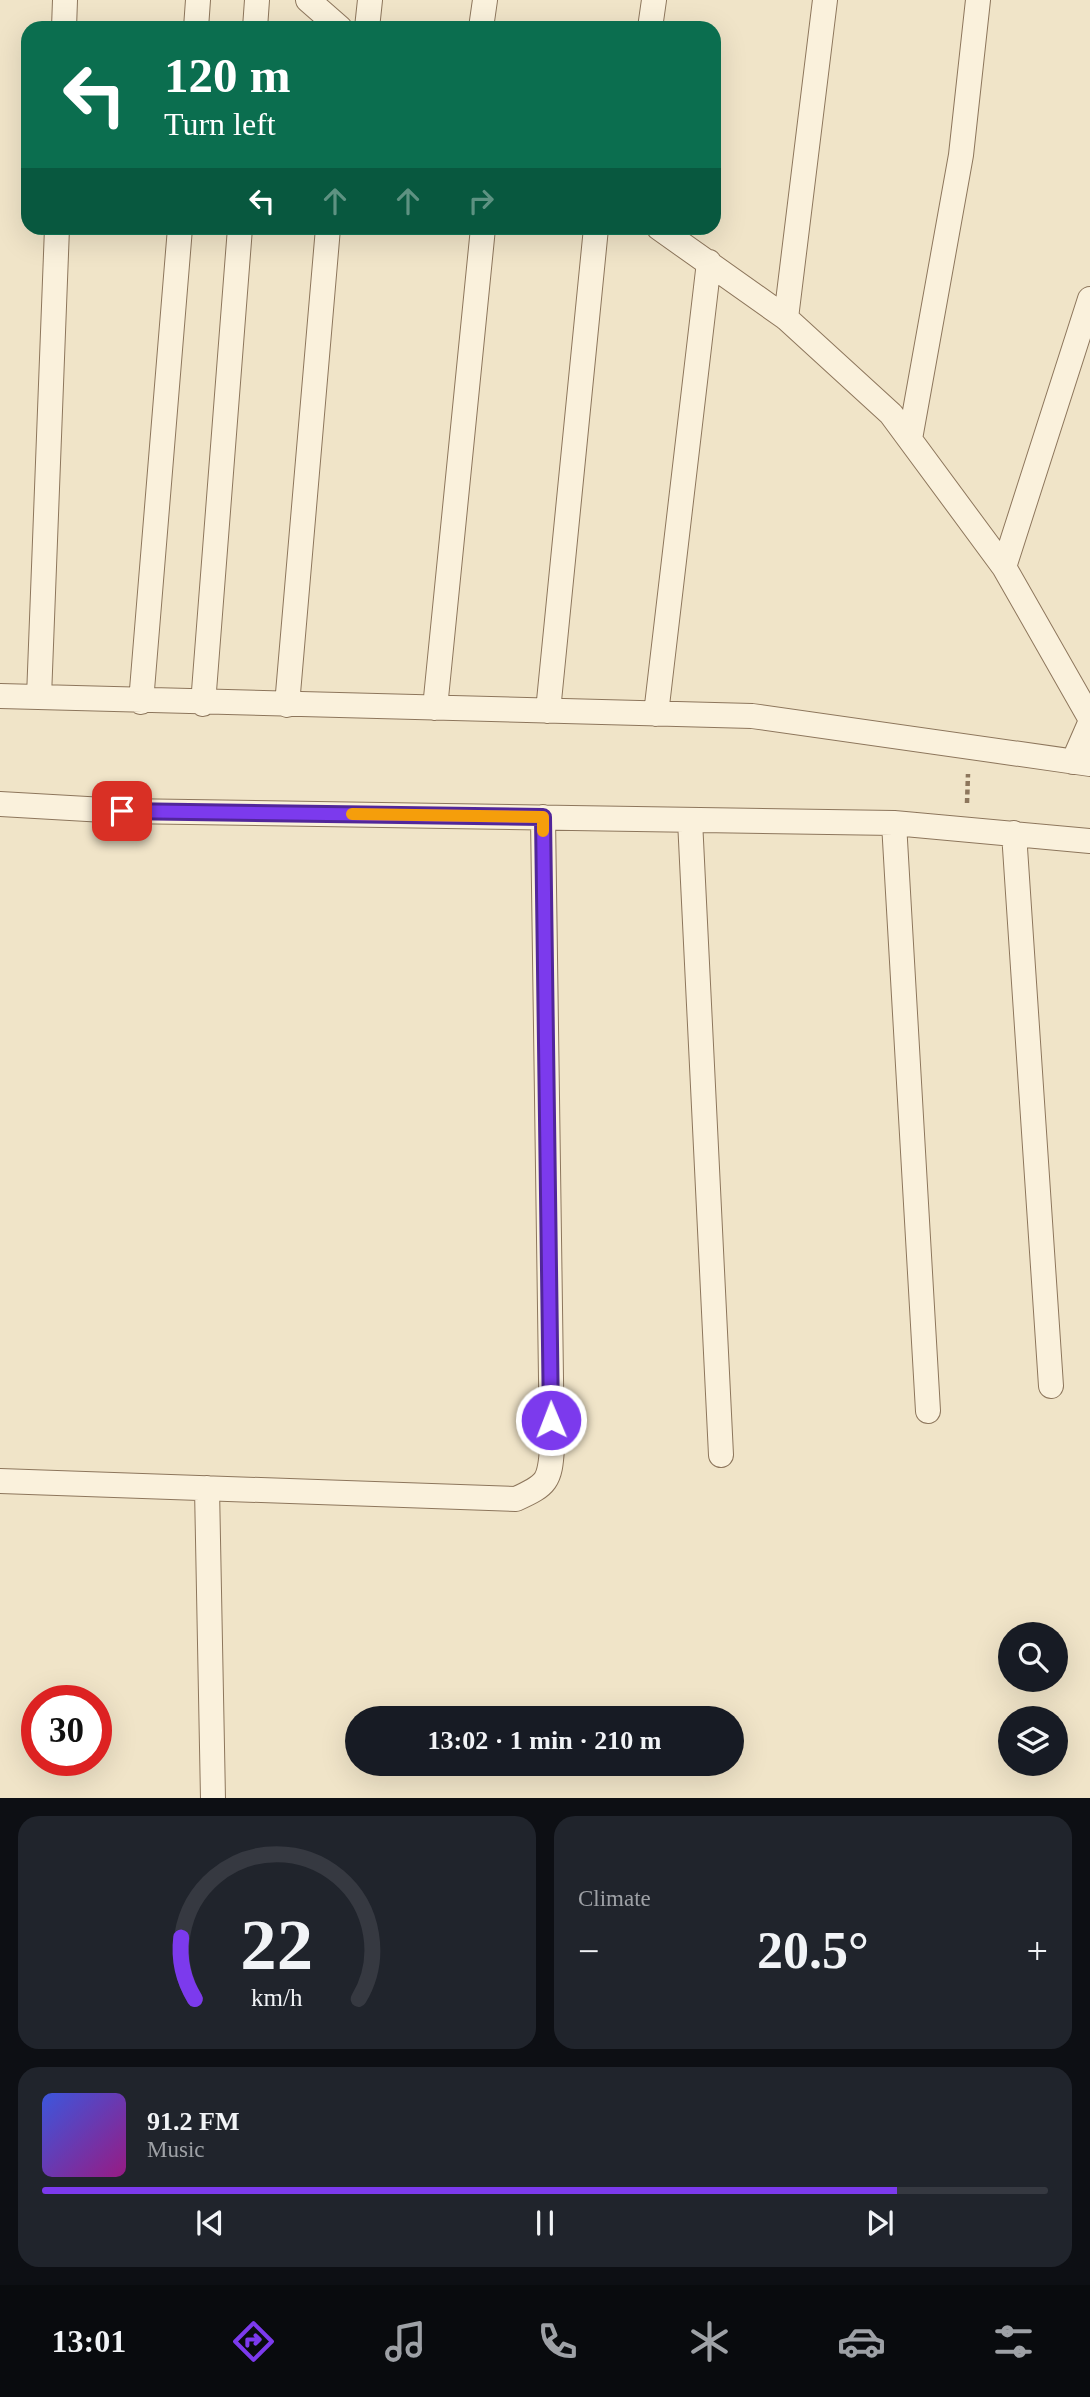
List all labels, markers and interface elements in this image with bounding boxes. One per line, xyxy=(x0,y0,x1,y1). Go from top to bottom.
text: 120 m xyxy=(164,48,291,103)
icon: left xyxy=(49,49,140,140)
text: Turn left xyxy=(164,106,276,142)
icon: left xyxy=(243,182,281,220)
icon: ahead xyxy=(316,182,354,220)
icon: ahead xyxy=(389,182,427,220)
icon: right xyxy=(462,182,500,220)
pin xyxy=(92,781,152,841)
icon: arrive xyxy=(103,792,141,830)
position arrow xyxy=(514,1383,588,1457)
map controls xyxy=(998,1622,1068,1776)
button: search xyxy=(998,1622,1068,1692)
speed limit sign: 30 xyxy=(21,1685,112,1776)
button: layers xyxy=(998,1706,1068,1776)
text: 13:02 · 1 min · 210 m xyxy=(428,1726,662,1755)
text: Climate xyxy=(578,1886,651,1911)
text: 22 xyxy=(241,1904,313,1985)
text: 20.5° xyxy=(757,1922,869,1979)
text: − xyxy=(578,1930,599,1972)
text: + xyxy=(1027,1930,1048,1972)
text: km/h xyxy=(251,1983,303,2010)
text: 91.2 FM xyxy=(147,2107,239,2136)
text: Music xyxy=(147,2137,205,2162)
icon: previous xyxy=(191,2204,229,2242)
icon: pause xyxy=(526,2204,564,2242)
icon: next xyxy=(861,2204,899,2242)
icon: directions xyxy=(229,2317,278,2366)
icon: music xyxy=(381,2317,430,2366)
icon: phone xyxy=(533,2317,582,2366)
icon: climate xyxy=(685,2317,734,2366)
icon: car xyxy=(837,2317,886,2366)
icon: filters xyxy=(989,2317,1038,2366)
text: 13:01 xyxy=(52,2323,126,2359)

